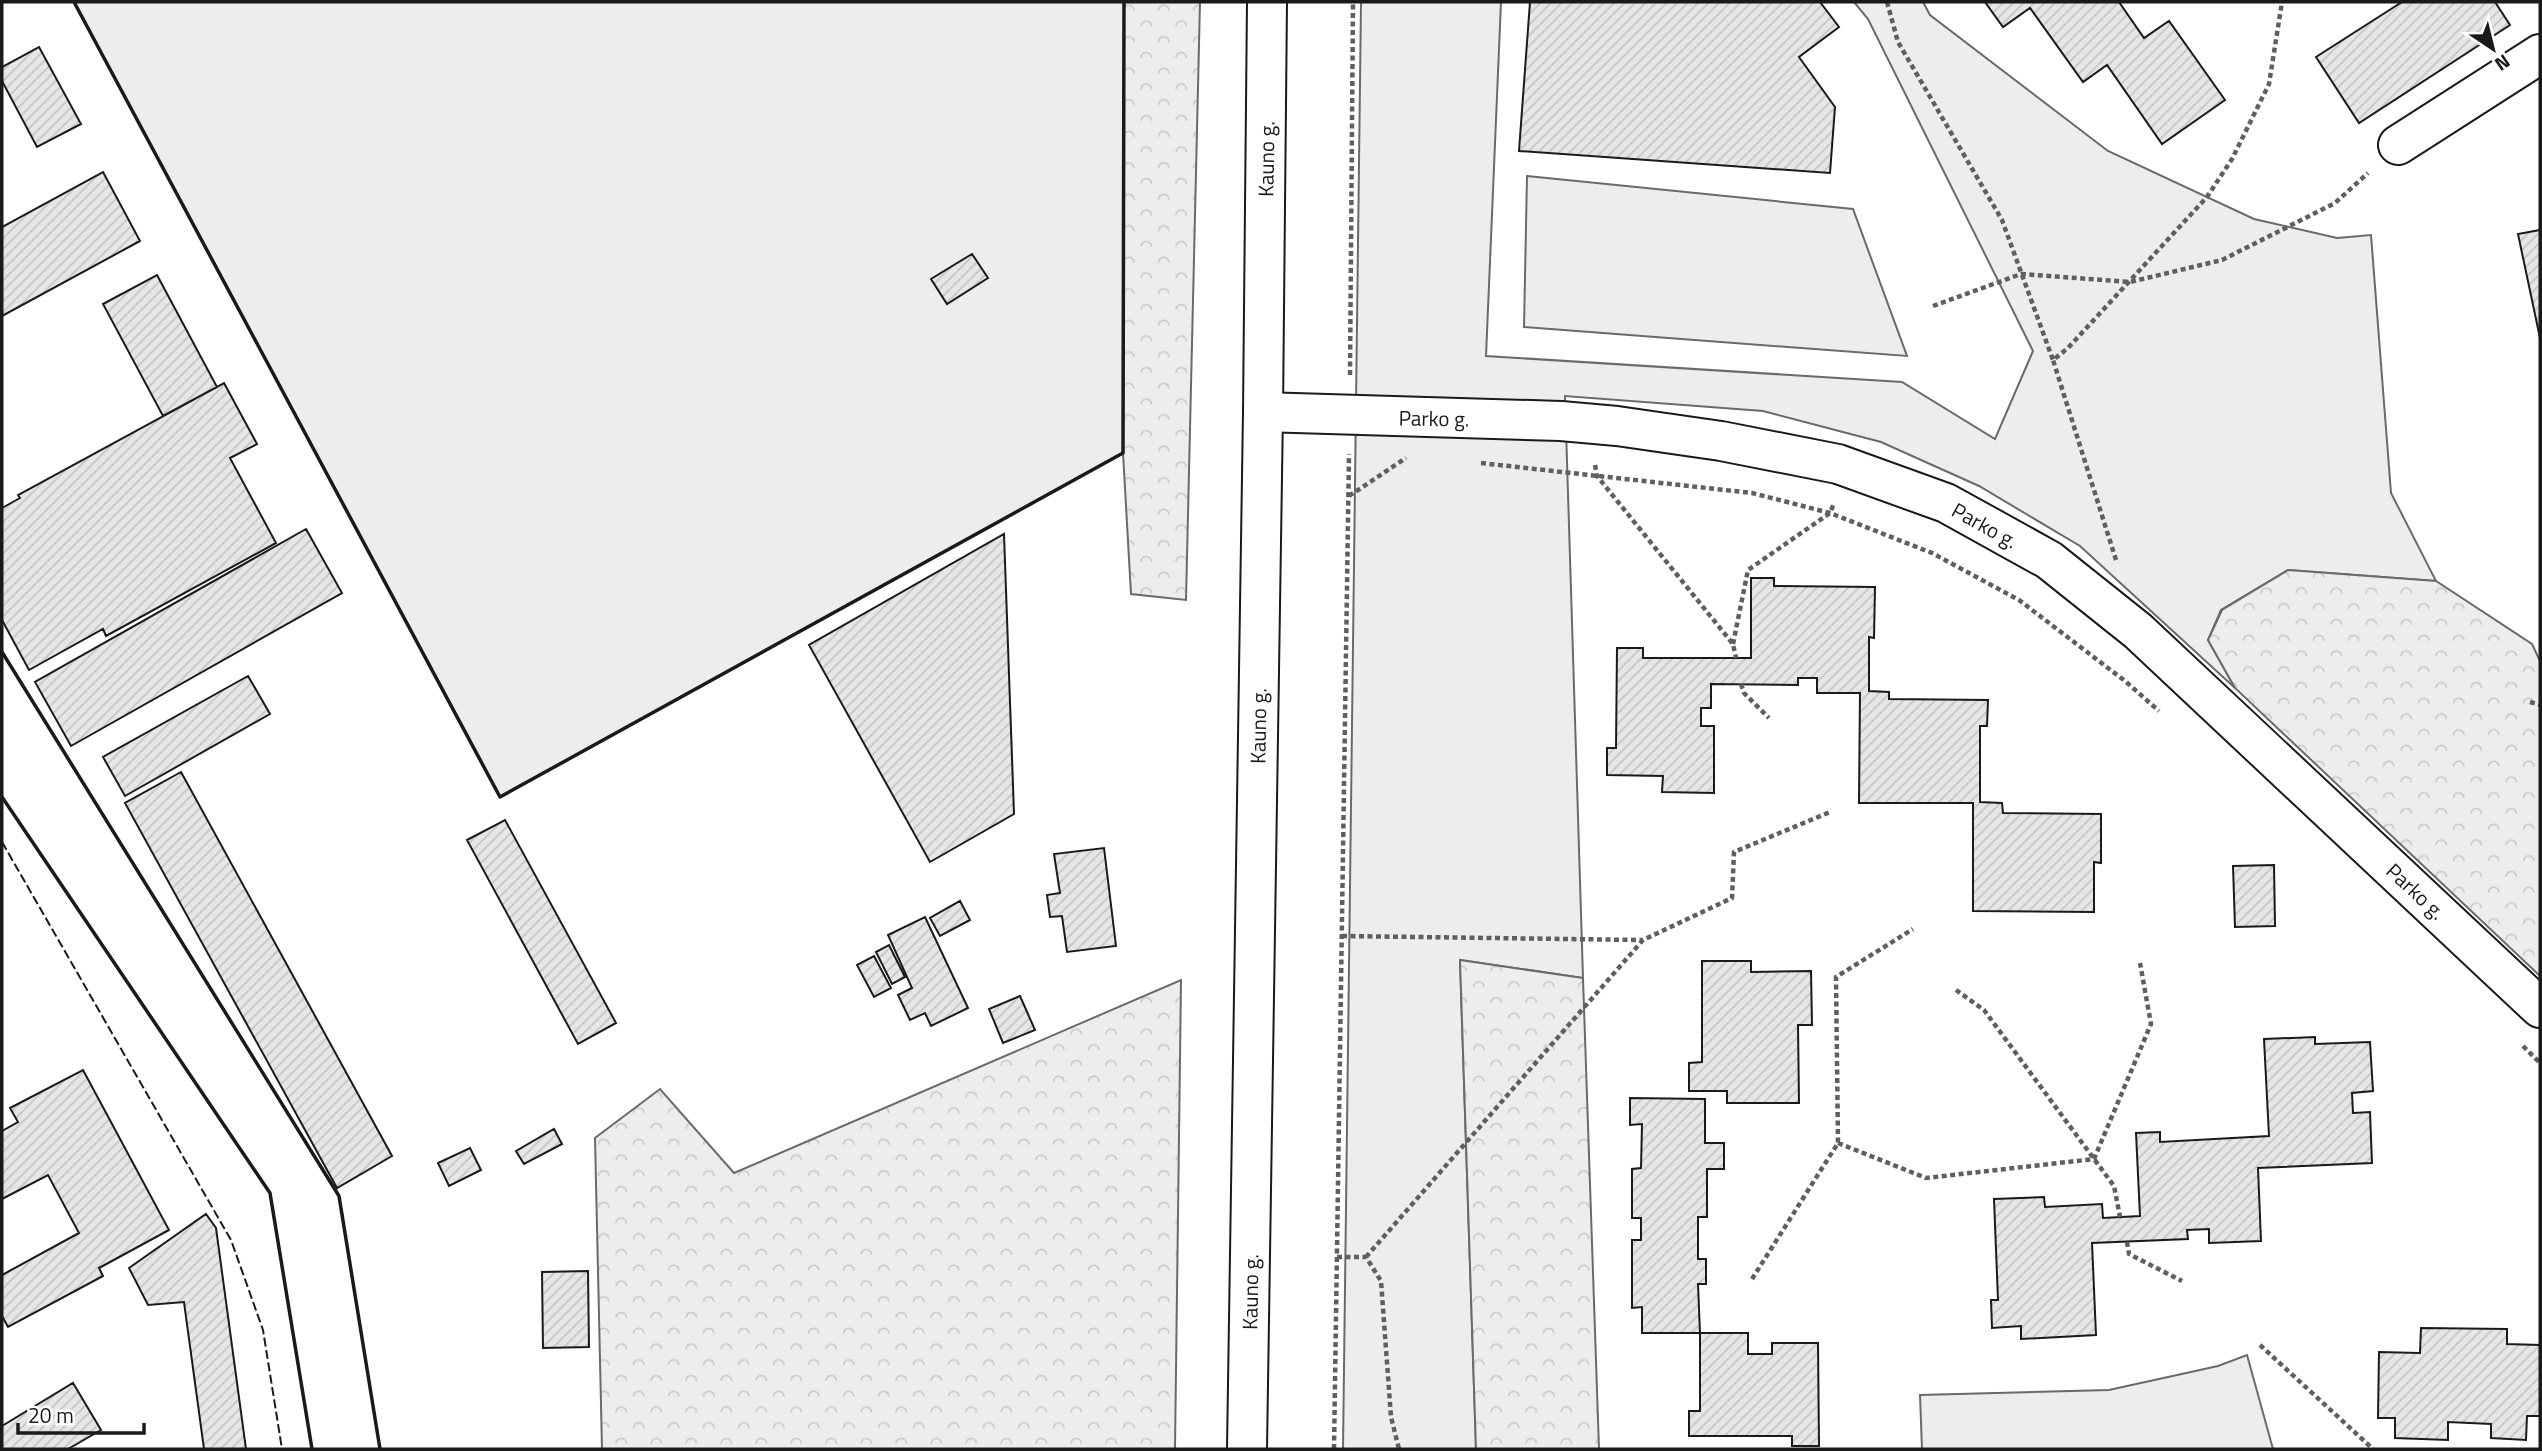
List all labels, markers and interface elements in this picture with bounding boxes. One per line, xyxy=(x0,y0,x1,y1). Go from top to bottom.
north arrow xyxy=(2458,14,2528,84)
text: N xyxy=(2489,48,2517,79)
street label: Kauno g. xyxy=(1249,121,1283,197)
street label: Parko g. xyxy=(1398,401,1470,435)
street label: Parko g. xyxy=(1946,494,2024,556)
street label: Kauno g. xyxy=(1241,688,1275,764)
street label: Parko g. xyxy=(2379,855,2453,927)
street label: Kauno g. xyxy=(1233,1254,1267,1330)
scale bar xyxy=(18,1392,144,1436)
text: 20 m xyxy=(28,1399,74,1431)

